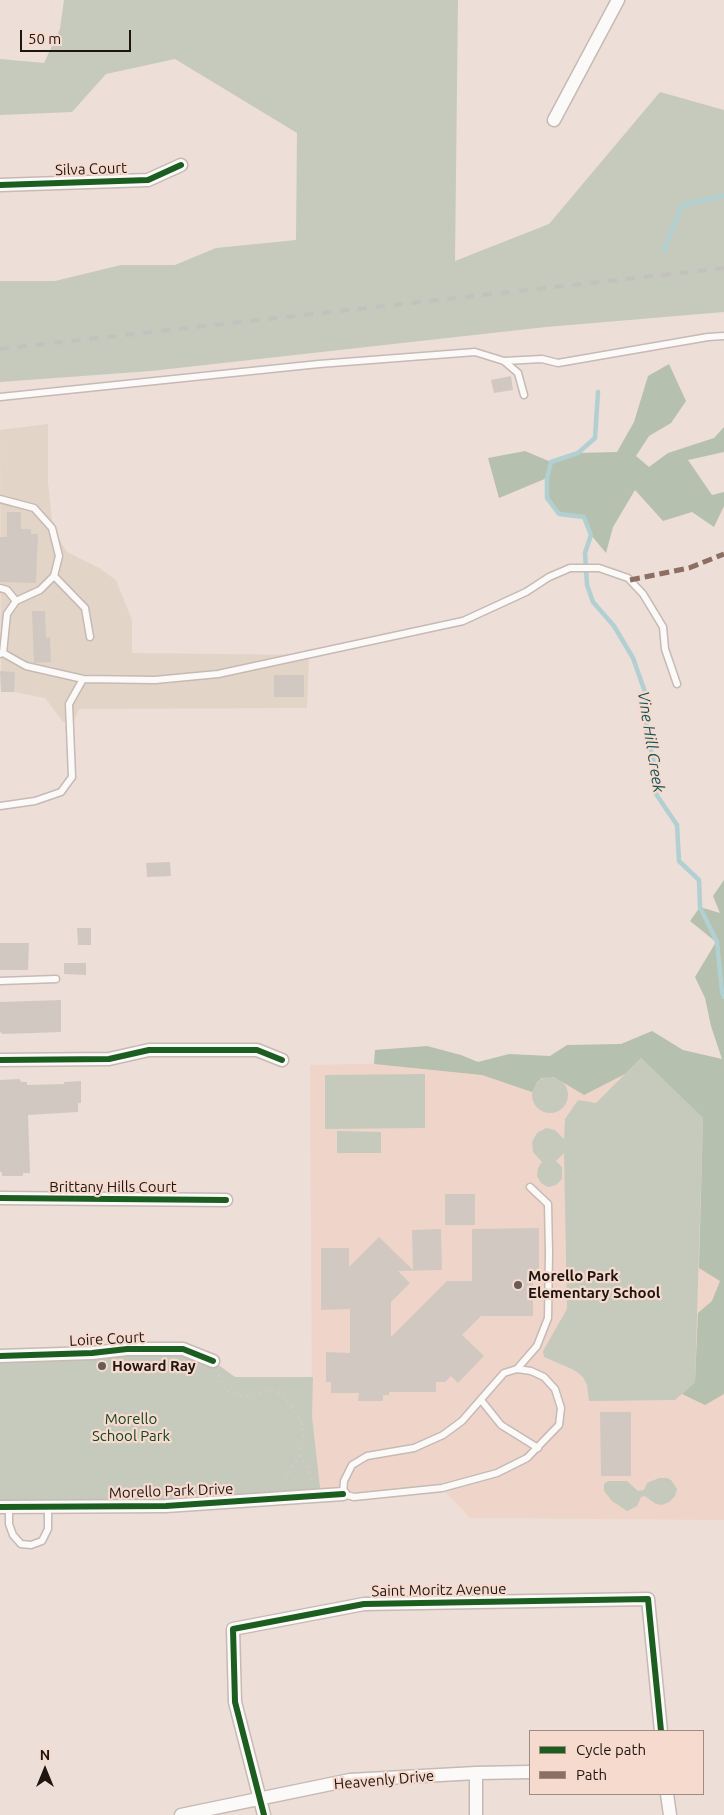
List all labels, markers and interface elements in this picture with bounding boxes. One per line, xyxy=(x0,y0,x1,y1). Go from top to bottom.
scale bar xyxy=(22,20,134,52)
text: 50 m xyxy=(28,30,61,47)
street label: Silva Court xyxy=(55,159,127,179)
water label: Vine Hill Creek xyxy=(633,690,669,794)
street label: Brittany Hills Court xyxy=(49,1178,177,1196)
place label: Morello Park Elementary School xyxy=(528,1267,660,1302)
marker: Morello Park Elementary School xyxy=(512,1279,524,1291)
street label: Loire Court xyxy=(69,1328,145,1350)
place label: Howard Ray xyxy=(112,1357,196,1375)
marker: Howard Ray xyxy=(96,1360,108,1372)
park label: Morello School Park xyxy=(92,1410,170,1445)
street label: Morello Park Drive xyxy=(108,1480,234,1502)
street label: Saint Moritz Avenue xyxy=(371,1580,507,1600)
legend xyxy=(529,1730,704,1795)
text: Cycle path xyxy=(576,1741,646,1758)
north arrow xyxy=(20,1745,70,1795)
text: N xyxy=(40,1747,50,1763)
text: Path xyxy=(576,1766,607,1783)
street label: Heavenly Drive xyxy=(333,1767,435,1793)

